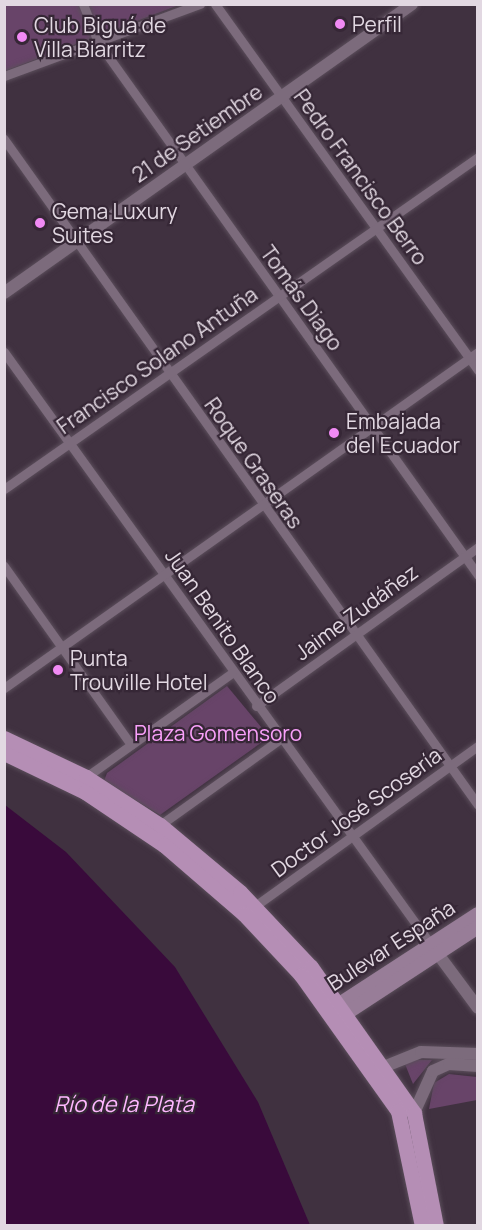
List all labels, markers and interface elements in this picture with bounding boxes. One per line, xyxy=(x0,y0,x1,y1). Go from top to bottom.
place label: Perfil xyxy=(352,11,402,37)
place label: Club Biguá de Villa Biarritz xyxy=(34,12,166,62)
marker: Perfil xyxy=(333,17,347,31)
marker: Club Biguá de Villa Biarritz xyxy=(15,30,29,44)
street label: 21 de Setiembre xyxy=(127,79,267,187)
street label: Pedro Francisco Berro xyxy=(289,84,433,270)
place label: Gema Luxury Suites xyxy=(52,198,178,248)
marker: Gema Luxury Suites xyxy=(33,216,47,230)
street label: Tomás Diago xyxy=(256,241,348,355)
street label: Francisco Solano Antuña xyxy=(52,281,262,439)
street label: Roque Graseras xyxy=(200,393,308,533)
place label: Embajada del Ecuador xyxy=(346,408,460,458)
marker: Embajada del Ecuador xyxy=(327,426,341,440)
street label: Juan Benito Blanco xyxy=(160,544,286,708)
street label: Jaime Zudáñez xyxy=(290,559,422,665)
place label: Punta Trouville Hotel xyxy=(70,645,208,695)
marker: Punta Trouville Hotel xyxy=(51,663,65,677)
park label: Plaza Gomensoro xyxy=(134,720,302,746)
street label: Doctor José Scosería xyxy=(266,742,446,882)
street label: Bulevar España xyxy=(323,894,459,996)
water label: Río de la Plata xyxy=(54,1092,194,1118)

